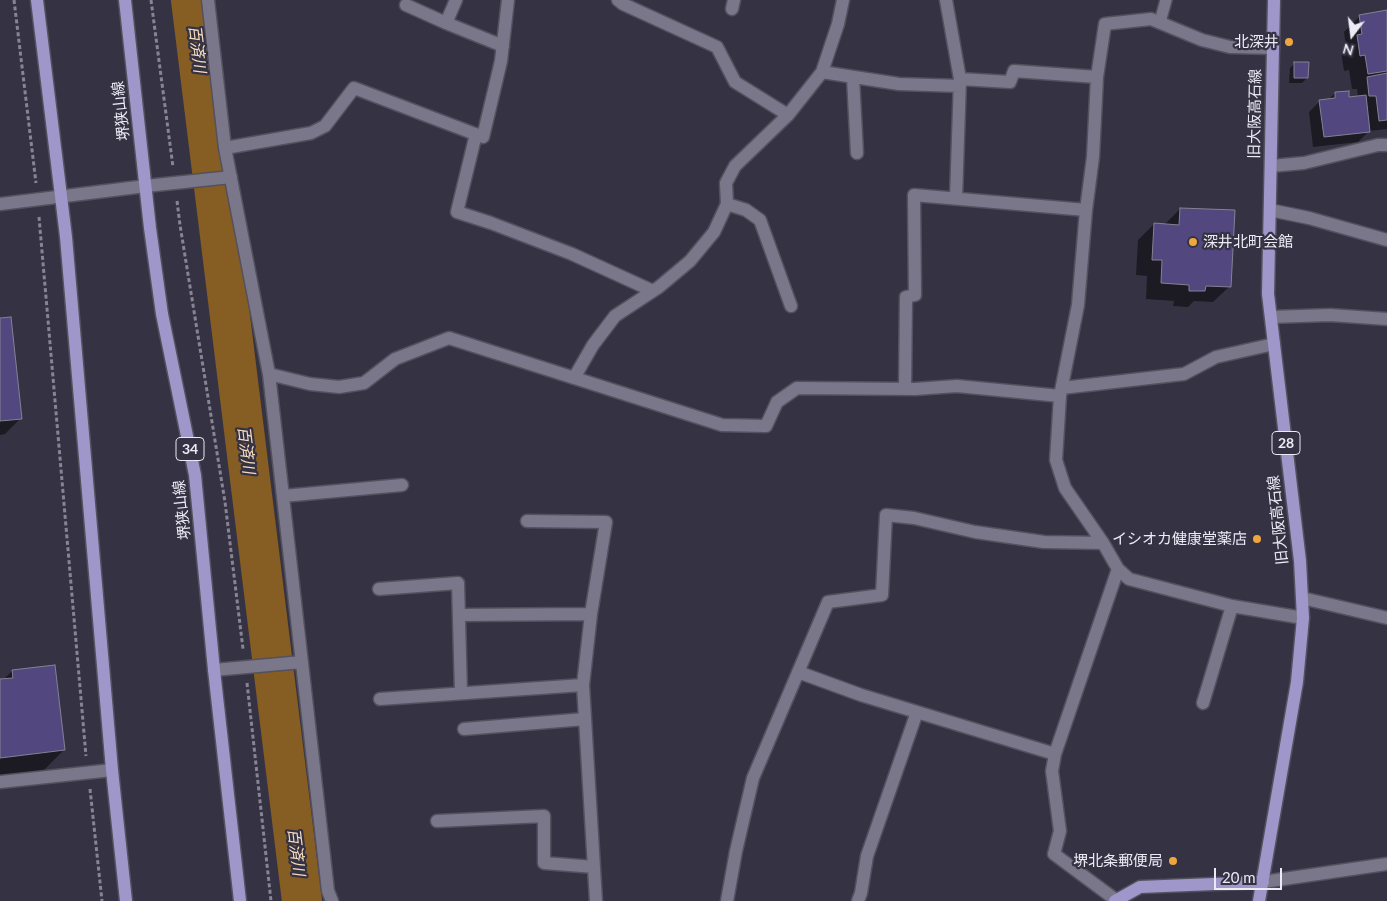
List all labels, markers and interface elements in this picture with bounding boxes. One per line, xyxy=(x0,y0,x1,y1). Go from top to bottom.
north arrow xyxy=(1327,10,1377,60)
water label: 百済川 xyxy=(185,24,209,74)
place label: 北深井 xyxy=(1234,33,1279,51)
marker: 北深井 xyxy=(1283,36,1295,48)
text: N xyxy=(1341,40,1355,60)
street label: 旧大阪高石線 xyxy=(1245,69,1265,159)
street label: 堺狭山線 xyxy=(109,80,133,142)
place label: 深井北町会館 xyxy=(1203,233,1293,251)
marker: 深井北町会館 xyxy=(1187,236,1199,248)
water label: 百済川 xyxy=(234,425,258,475)
road number: 28 xyxy=(1272,432,1300,454)
road number: 34 xyxy=(176,438,204,460)
street label: 旧大阪高石線 xyxy=(1264,474,1292,566)
street label: 堺狭山線 xyxy=(170,479,194,541)
place label: イシオカ健康堂薬店 xyxy=(1112,530,1247,548)
marker: イシオカ健康堂薬店 xyxy=(1251,533,1263,545)
water label: 百済川 xyxy=(284,827,308,877)
place label: 堺北条郵便局 xyxy=(1073,852,1163,870)
marker: 堺北条郵便局 xyxy=(1167,855,1179,867)
scale bar xyxy=(1217,858,1284,890)
text: 20 m xyxy=(1222,868,1256,886)

